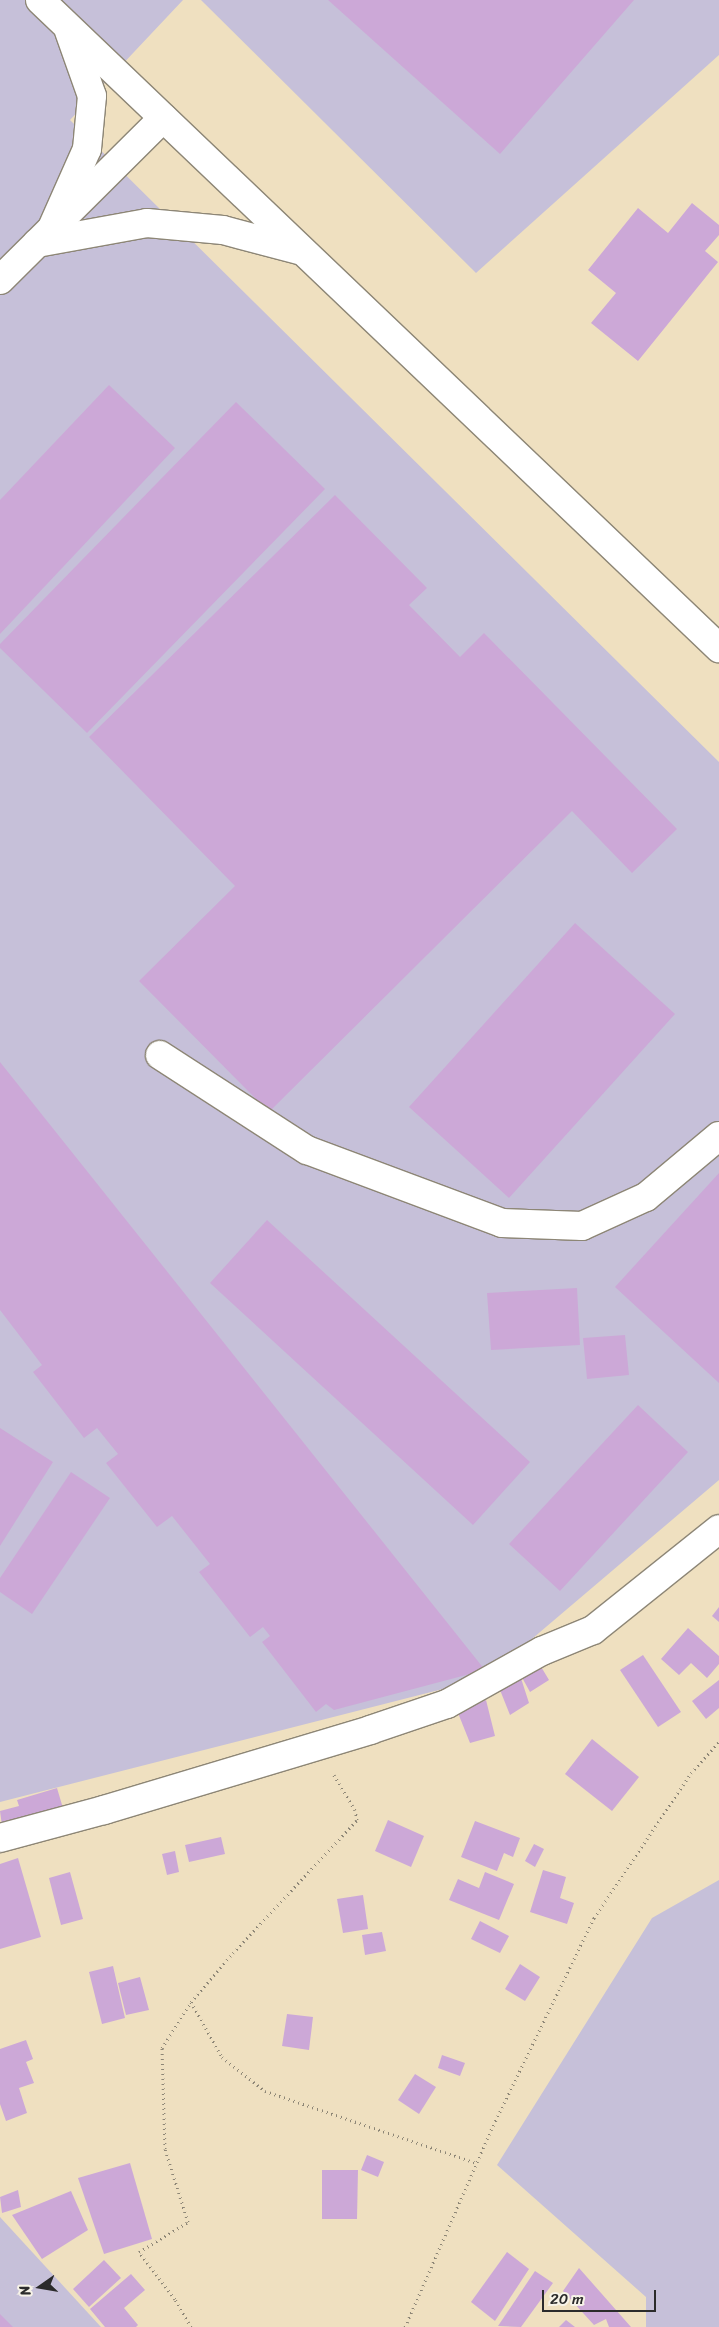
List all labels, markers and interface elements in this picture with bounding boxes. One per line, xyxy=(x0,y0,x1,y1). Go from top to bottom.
north arrow xyxy=(15,2262,65,2312)
scale bar xyxy=(544,2280,658,2312)
text: N xyxy=(12,2283,38,2298)
text: 20 m xyxy=(550,2286,584,2312)

